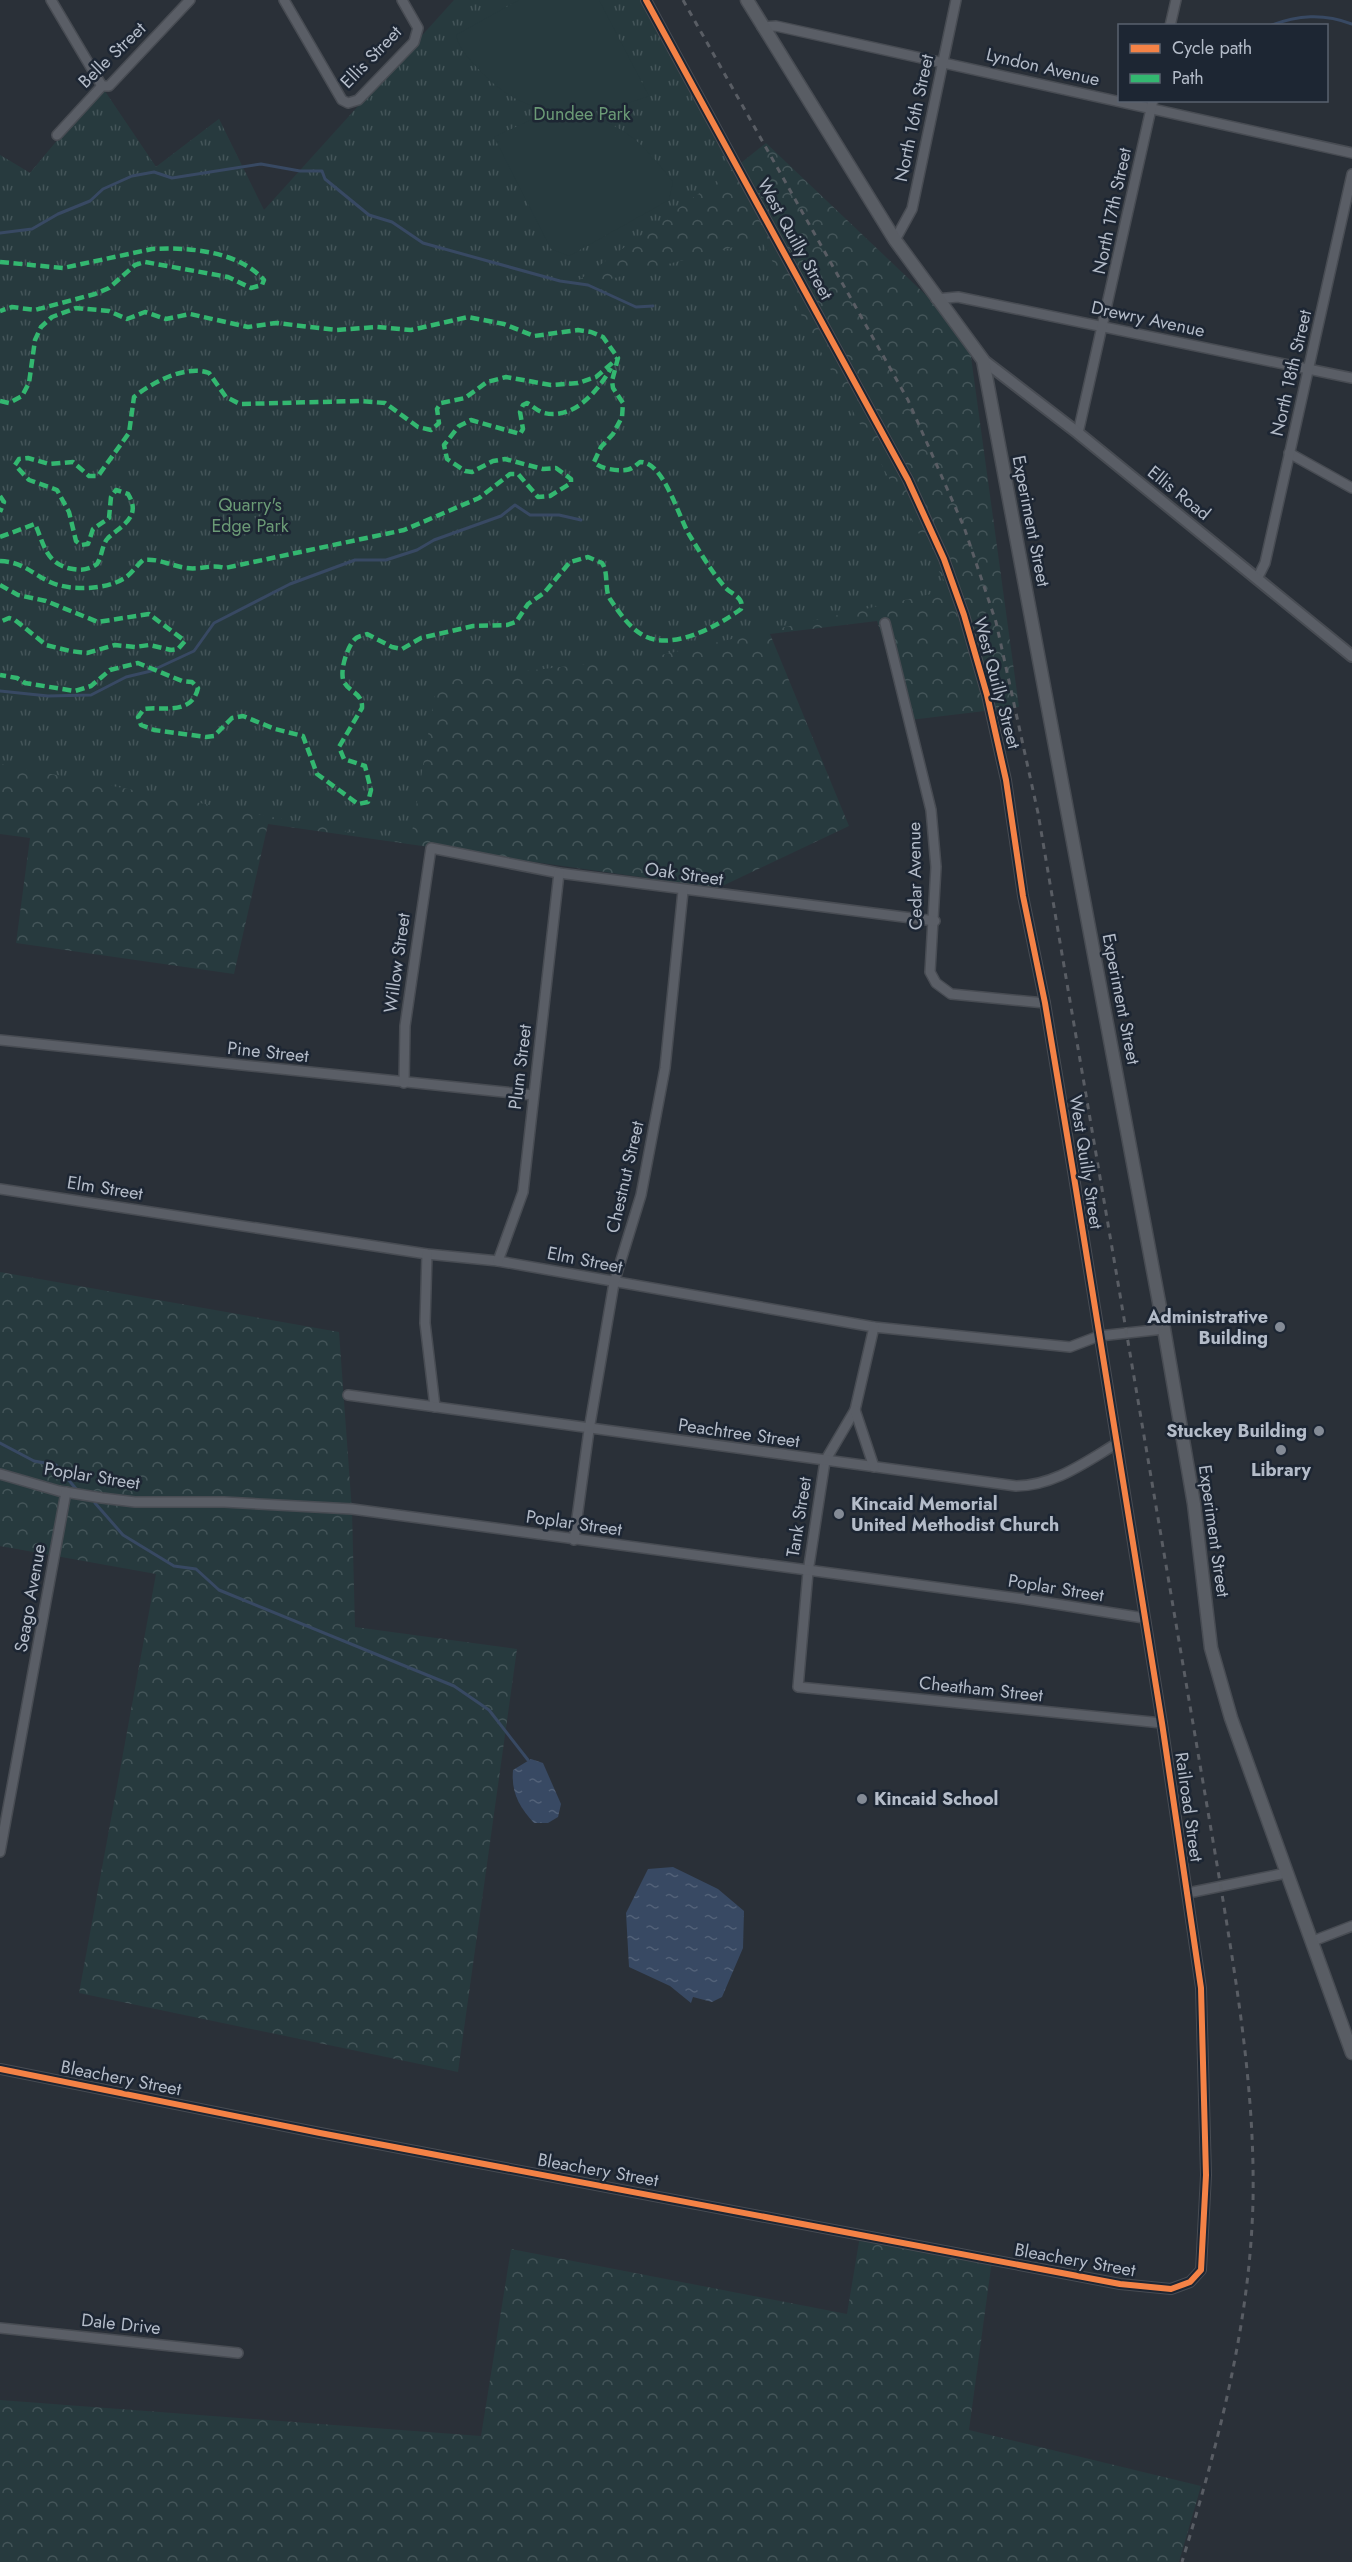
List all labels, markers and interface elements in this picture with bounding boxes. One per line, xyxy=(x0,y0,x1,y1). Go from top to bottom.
street label: Belle Street xyxy=(72,16,152,94)
street label: Ellis Street xyxy=(334,19,408,94)
legend xyxy=(1118,24,1328,102)
text: Cycle path xyxy=(1172,35,1252,61)
street label: Lyndon Avenue xyxy=(984,41,1102,93)
street label: North 16th Street xyxy=(888,51,940,184)
text: Path xyxy=(1172,65,1204,91)
park label: Dundee Park xyxy=(533,101,631,127)
street label: North 17th Street xyxy=(1086,145,1138,277)
street label: West Quilly Street xyxy=(751,173,840,305)
street label: Drewry Avenue xyxy=(1089,294,1207,344)
street label: North 18th Street xyxy=(1264,306,1318,439)
street label: Experiment Street xyxy=(1006,453,1057,590)
street label: Ellis Road xyxy=(1142,460,1216,526)
park label: Quarry's Edge Park xyxy=(211,492,289,539)
street label: West Quilly Street xyxy=(967,614,1027,752)
street label: Cedar Avenue xyxy=(901,822,929,930)
street label: Oak Street xyxy=(643,856,726,892)
street label: Willow Street xyxy=(377,911,417,1015)
street label: Experiment Street xyxy=(1096,931,1147,1068)
street label: Plum Street xyxy=(502,1022,538,1111)
street label: Pine Street xyxy=(226,1035,311,1069)
street label: West Quilly Street xyxy=(1063,1093,1110,1232)
street label: Chestnut Street xyxy=(599,1118,651,1236)
street label: Elm Street xyxy=(65,1169,145,1207)
street label: Elm Street xyxy=(545,1240,626,1280)
place label: Administrative Building xyxy=(1146,1304,1268,1351)
marker: Administrative Building xyxy=(1273,1320,1287,1334)
street label: Peachtree Street xyxy=(677,1412,802,1454)
place label: Stuckey Building xyxy=(1166,1418,1307,1444)
marker: Stuckey Building xyxy=(1312,1424,1326,1438)
marker: Library xyxy=(1274,1443,1288,1457)
street label: Poplar Street xyxy=(42,1456,142,1497)
place label: Library xyxy=(1251,1457,1312,1483)
street label: Experiment Street xyxy=(1192,1463,1236,1599)
street label: Tank Street xyxy=(780,1474,818,1559)
place label: Kincaid Memorial United Methodist Church xyxy=(851,1491,1059,1538)
street label: Poplar Street xyxy=(524,1503,624,1543)
marker: Kincaid Memorial United Methodist Church xyxy=(832,1507,846,1521)
street label: Seago Avenue xyxy=(8,1542,52,1654)
street label: Poplar Street xyxy=(1006,1568,1106,1609)
street label: Cheatham Street xyxy=(918,1670,1045,1709)
street label: Railroad Street xyxy=(1168,1750,1210,1864)
place label: Kincaid School xyxy=(874,1786,998,1812)
marker: Kincaid School xyxy=(855,1792,869,1806)
street label: Bleachery Street xyxy=(58,2054,184,2103)
street label: Bleachery Street xyxy=(535,2147,661,2194)
street label: Bleachery Street xyxy=(1012,2237,1138,2284)
street label: Dale Drive xyxy=(80,2307,162,2341)

